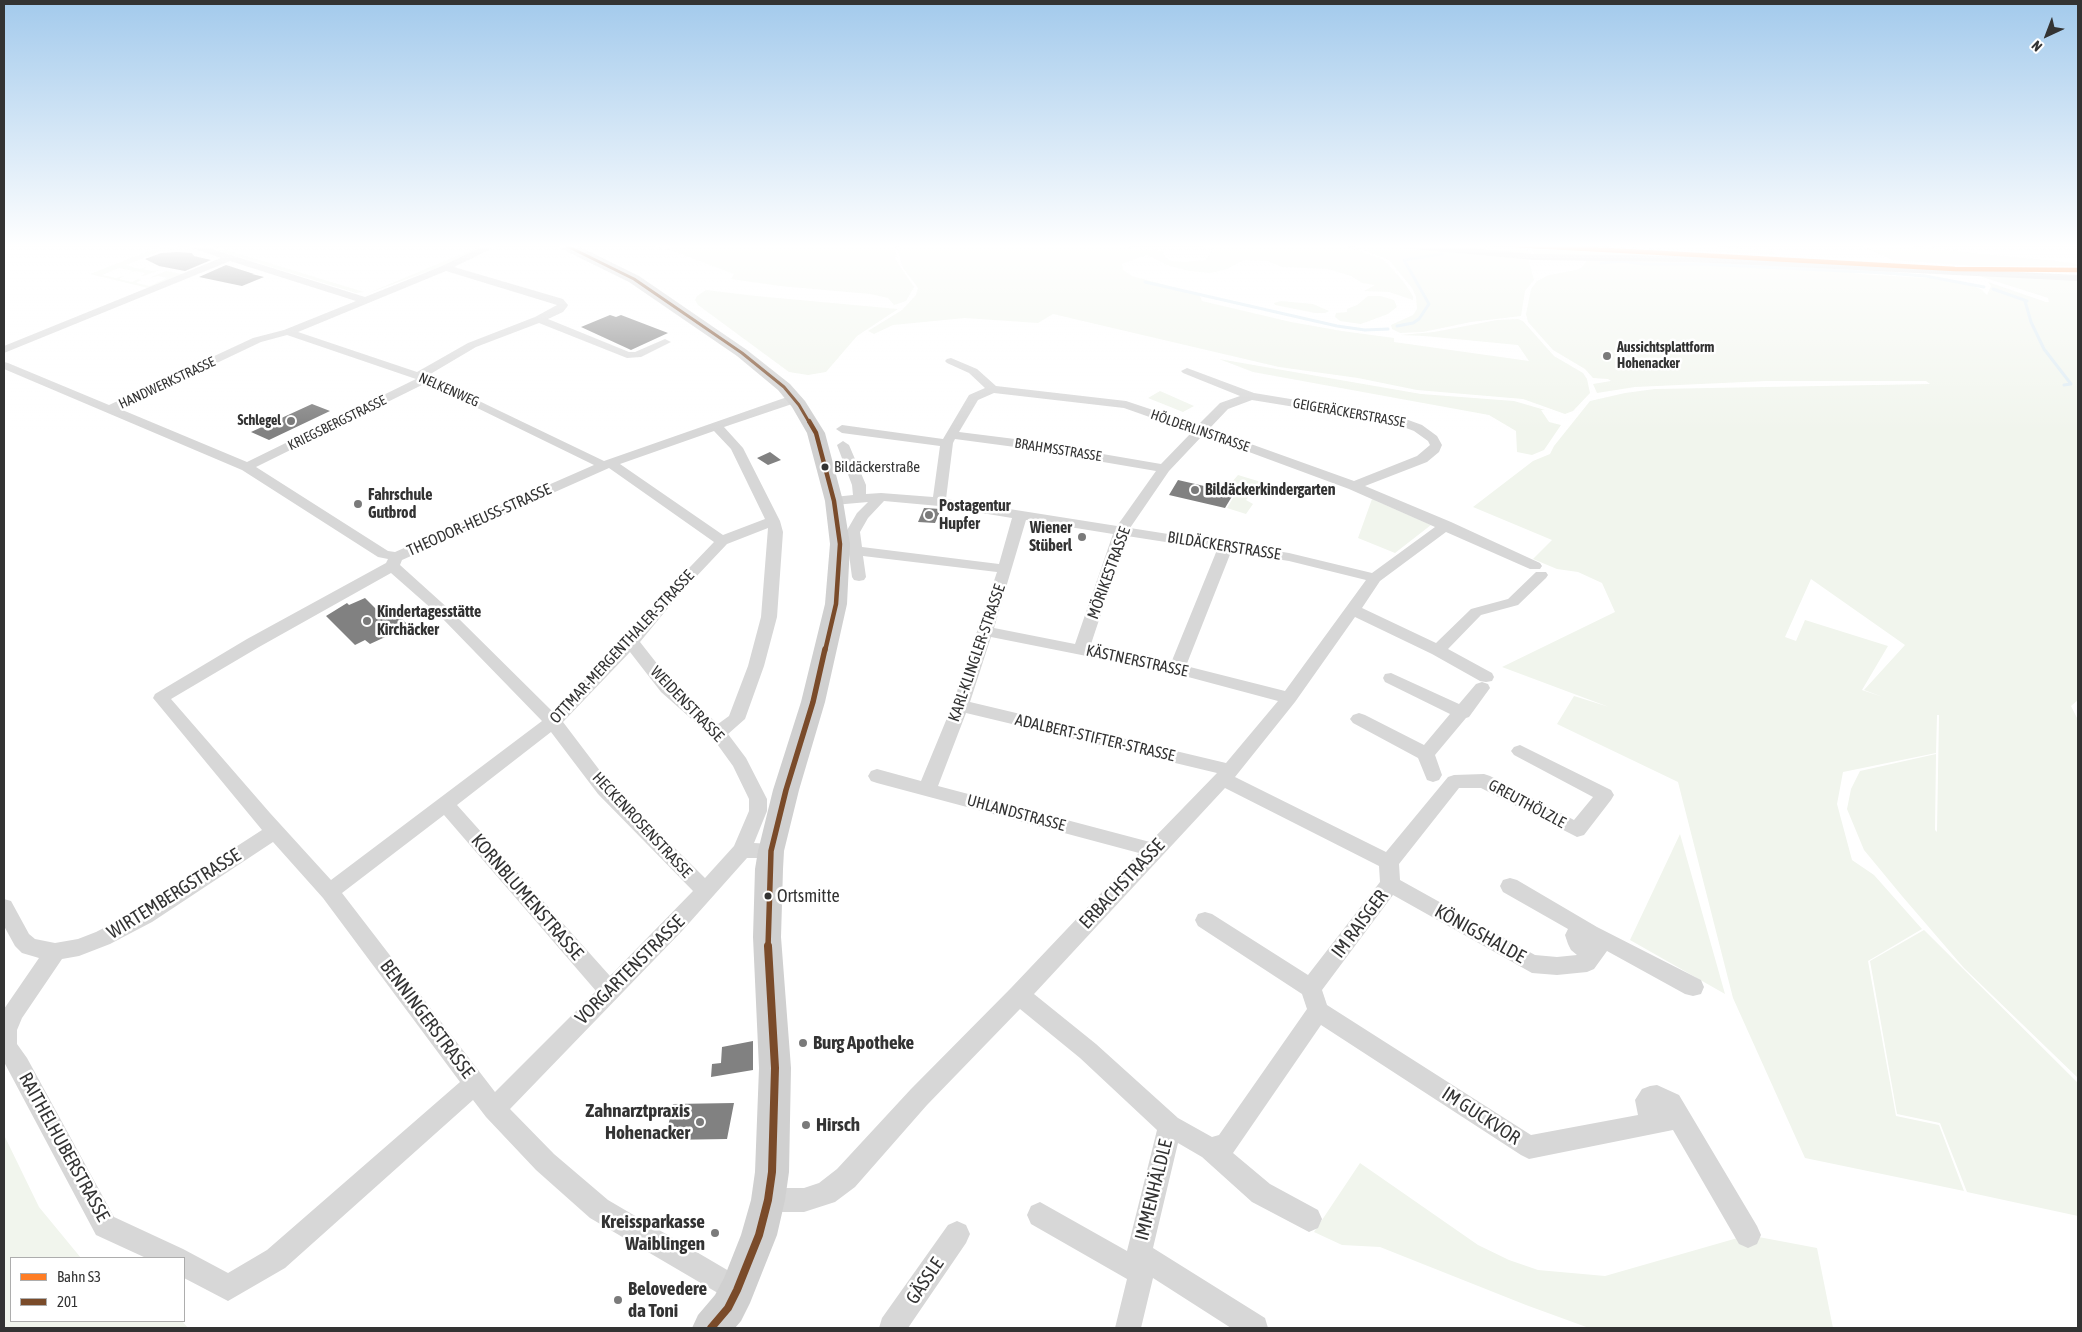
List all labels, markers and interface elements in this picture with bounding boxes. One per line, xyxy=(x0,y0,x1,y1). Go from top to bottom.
north arrow xyxy=(2022,10,2072,60)
text: N xyxy=(2028,37,2045,55)
place label: Aussichtsplattform Hohenacker xyxy=(1617,340,1714,372)
marker: Aussichtsplattform Hohenacker xyxy=(1601,350,1613,362)
street label: HANDWERKSTRASSE xyxy=(116,353,218,413)
street label: NELKENWEG xyxy=(416,369,482,411)
street label: KRIEGSBERGSTRASSE xyxy=(285,392,389,454)
street label: GEIGERÄCKERSTRASSE xyxy=(1291,395,1407,431)
street label: HÖLDERLINSTRASSE xyxy=(1148,406,1252,456)
place label: Schlegel xyxy=(237,413,281,429)
marker: Schlegel xyxy=(285,415,297,427)
street label: BRAHMSSTRASSE xyxy=(1013,435,1103,465)
place label: Bildäckerstraße xyxy=(834,458,920,476)
marker: Bildäckerstraße xyxy=(820,462,830,472)
street label: THEODOR-HEUSS-STRASSE xyxy=(404,480,554,560)
place label: Bildäckerkindergarten xyxy=(1205,480,1336,500)
marker: Bildäckerkindergarten xyxy=(1189,484,1201,496)
place label: Fahrschule Gutbrod xyxy=(368,485,432,523)
place label: Postagentur Hupfer xyxy=(939,496,1011,534)
marker: Fahrschule Gutbrod xyxy=(352,498,364,510)
marker: Postagentur Hupfer xyxy=(923,509,935,521)
place label: Wiener Stüberl xyxy=(1029,518,1072,556)
street label: MÖRIKESTRASSE xyxy=(1083,524,1135,622)
street label: BILDÄCKERSTRASSE xyxy=(1166,528,1282,564)
marker: Wiener Stüberl xyxy=(1076,531,1088,543)
street label: OTTMAR-MERGENTHALER-STRASSE xyxy=(546,566,698,728)
street label: KARL-KLINGLER-STRASSE xyxy=(944,582,1010,724)
place label: Kindertagesstätte Kirchäcker xyxy=(377,602,481,640)
marker: Kindertagesstätte Kirchäcker xyxy=(361,615,373,627)
street label: KÄSTNERSTRASSE xyxy=(1084,641,1190,681)
street label: WEIDENSTRASSE xyxy=(646,662,728,746)
street label: ADALBERT-STIFTER-STRASSE xyxy=(1013,710,1177,766)
street label: HECKENROSENSTRASSE xyxy=(588,768,696,882)
street label: GREUTHÖLZLE xyxy=(1485,776,1569,832)
street label: UHLANDSTRASSE xyxy=(965,791,1067,835)
street label: KORNBLUMENSTRASSE xyxy=(466,829,588,965)
street label: ERBACHSTRASSE xyxy=(1075,834,1169,934)
street label: WIRTEMBERGSTRASSE xyxy=(103,844,245,944)
place label: Ortsmitte xyxy=(777,885,840,907)
street label: IM RAISGER xyxy=(1327,885,1393,963)
marker: Ortsmitte xyxy=(763,891,773,901)
street label: KÖNIGSHALDE xyxy=(1431,900,1529,968)
street label: VORGARTENSTRASSE xyxy=(571,911,689,1029)
street label: BENNINGERSTRASSE xyxy=(375,955,479,1083)
place label: Burg Apotheke xyxy=(813,1032,914,1054)
marker: Burg Apotheke xyxy=(797,1037,809,1049)
street label: RAITHELHUBERSTRASSE xyxy=(14,1069,114,1225)
street label: IM GUCKVOR xyxy=(1437,1082,1525,1150)
place label: Zahnarztpraxis Hohenacker xyxy=(586,1100,690,1144)
place label: Hirsch xyxy=(816,1114,860,1136)
marker: Zahnarztpraxis Hohenacker xyxy=(694,1116,706,1128)
marker: Hirsch xyxy=(800,1119,812,1131)
street label: IMMENHÄLDLE xyxy=(1130,1137,1178,1243)
place label: Kreissparkasse Waiblingen xyxy=(601,1211,705,1255)
marker: Kreissparkasse Waiblingen xyxy=(709,1227,721,1239)
street label: GÄSSLE xyxy=(901,1254,949,1308)
legend xyxy=(10,1257,185,1322)
text: Bahn S3 xyxy=(57,1268,101,1285)
place label: Belovedere da Toni xyxy=(628,1278,707,1322)
text: 201 xyxy=(57,1293,78,1310)
marker: Belovedere da Toni xyxy=(612,1294,624,1306)

